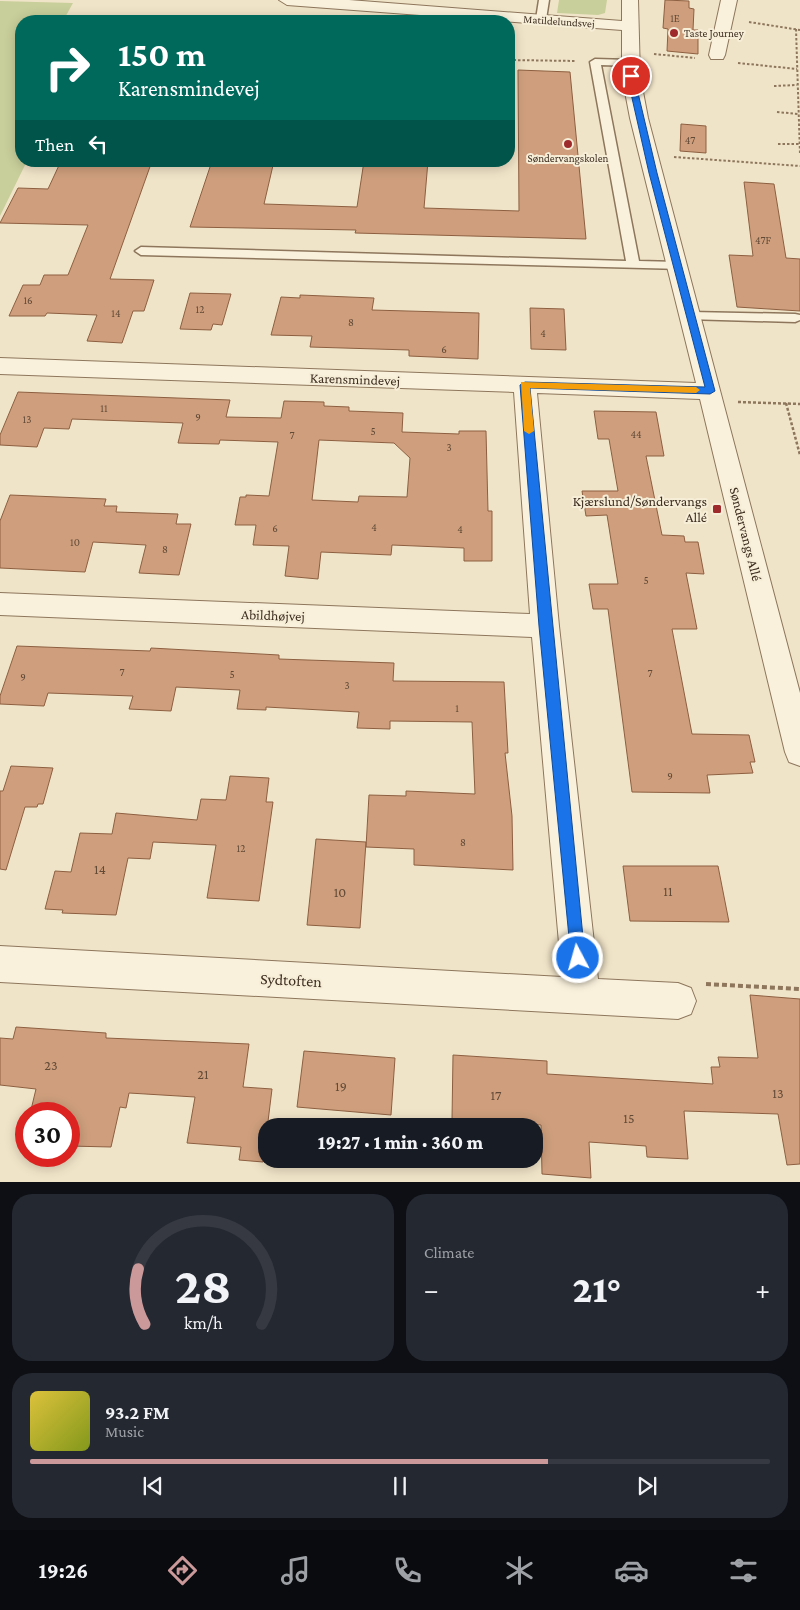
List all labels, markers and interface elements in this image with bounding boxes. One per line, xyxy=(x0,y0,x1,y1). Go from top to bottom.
house number: 1E xyxy=(670,12,680,24)
street label: Matildelundsvej xyxy=(523,13,595,30)
marker: Taste Journey xyxy=(668,27,680,39)
place label: Taste Journey xyxy=(684,27,745,40)
icon: right xyxy=(35,35,100,100)
text: 150 m xyxy=(118,35,206,74)
pin xyxy=(610,55,652,97)
icon: arrive xyxy=(617,62,645,90)
text: Karensmindevej xyxy=(118,76,260,101)
icon: left xyxy=(84,130,112,158)
text: Then xyxy=(35,134,74,155)
house number: 47 xyxy=(685,134,695,146)
marker: Søndervangskolen xyxy=(562,138,574,150)
place label: Søndervangskolen xyxy=(528,152,609,165)
house number: 47F xyxy=(755,234,771,246)
house number: 16 xyxy=(23,294,33,306)
house number: 12 xyxy=(196,303,204,315)
house number: 14 xyxy=(111,307,121,319)
house number: 8 xyxy=(348,316,354,328)
house number: 4 xyxy=(540,327,546,339)
house number: 6 xyxy=(441,343,447,355)
street label: Karensmindevej xyxy=(310,369,400,390)
house number: 11 xyxy=(100,402,108,414)
house number: 9 xyxy=(195,411,201,423)
house number: 13 xyxy=(23,413,31,425)
house number: 5 xyxy=(370,425,376,437)
house number: 44 xyxy=(630,428,642,440)
house number: 7 xyxy=(289,429,295,441)
house number: 3 xyxy=(446,441,452,453)
street label: Søndervangs Allé xyxy=(727,485,765,583)
place label: Kjærslund/Søndervangs Allé xyxy=(573,493,707,525)
marker: Kjærslund/Søndervangs Allé xyxy=(711,503,723,515)
house number: 4 xyxy=(371,521,377,533)
house number: 6 xyxy=(272,522,278,534)
house number: 4 xyxy=(457,523,463,535)
house number: 10 xyxy=(70,536,80,548)
house number: 8 xyxy=(162,543,168,555)
house number: 5 xyxy=(643,574,649,586)
street label: Abildhøjvej xyxy=(241,606,305,625)
house number: 7 xyxy=(119,666,125,678)
house number: 7 xyxy=(647,667,653,679)
house number: 5 xyxy=(229,668,235,680)
house number: 9 xyxy=(20,671,26,683)
house number: 3 xyxy=(344,679,350,691)
house number: 1 xyxy=(455,702,459,714)
house number: 9 xyxy=(667,770,673,782)
house number: 8 xyxy=(460,836,466,848)
house number: 12 xyxy=(237,842,245,854)
house number: 14 xyxy=(94,861,106,877)
house number: 11 xyxy=(663,883,673,899)
house number: 10 xyxy=(334,884,346,900)
position arrow xyxy=(551,931,603,983)
street label: Sydtoften xyxy=(260,970,323,991)
house number: 23 xyxy=(44,1057,58,1073)
house number: 21 xyxy=(197,1066,209,1082)
house number: 19 xyxy=(335,1078,347,1094)
house number: 13 xyxy=(772,1085,784,1101)
house number: 17 xyxy=(490,1087,502,1103)
speed limit sign: 30 xyxy=(15,1102,80,1167)
house number: 15 xyxy=(623,1110,635,1126)
text: 19:27 · 1 min · 360 m xyxy=(318,1132,483,1153)
text: Climate xyxy=(424,1244,474,1261)
text: 28 xyxy=(175,1256,231,1314)
text: 21° xyxy=(573,1268,621,1310)
text: − xyxy=(424,1274,439,1305)
text: + xyxy=(755,1274,770,1305)
text: km/h xyxy=(184,1313,223,1333)
text: 93.2 FM xyxy=(105,1402,169,1423)
text: Music xyxy=(105,1423,144,1440)
icon: previous xyxy=(139,1472,167,1500)
icon: pause xyxy=(386,1472,414,1500)
icon: next xyxy=(633,1472,661,1500)
icon: directions xyxy=(165,1553,200,1588)
icon: music xyxy=(278,1553,313,1588)
icon: phone xyxy=(390,1553,425,1588)
icon: climate xyxy=(502,1553,537,1588)
icon: car xyxy=(614,1553,649,1588)
icon: filters xyxy=(726,1553,761,1588)
text: 19:26 xyxy=(39,1558,88,1583)

